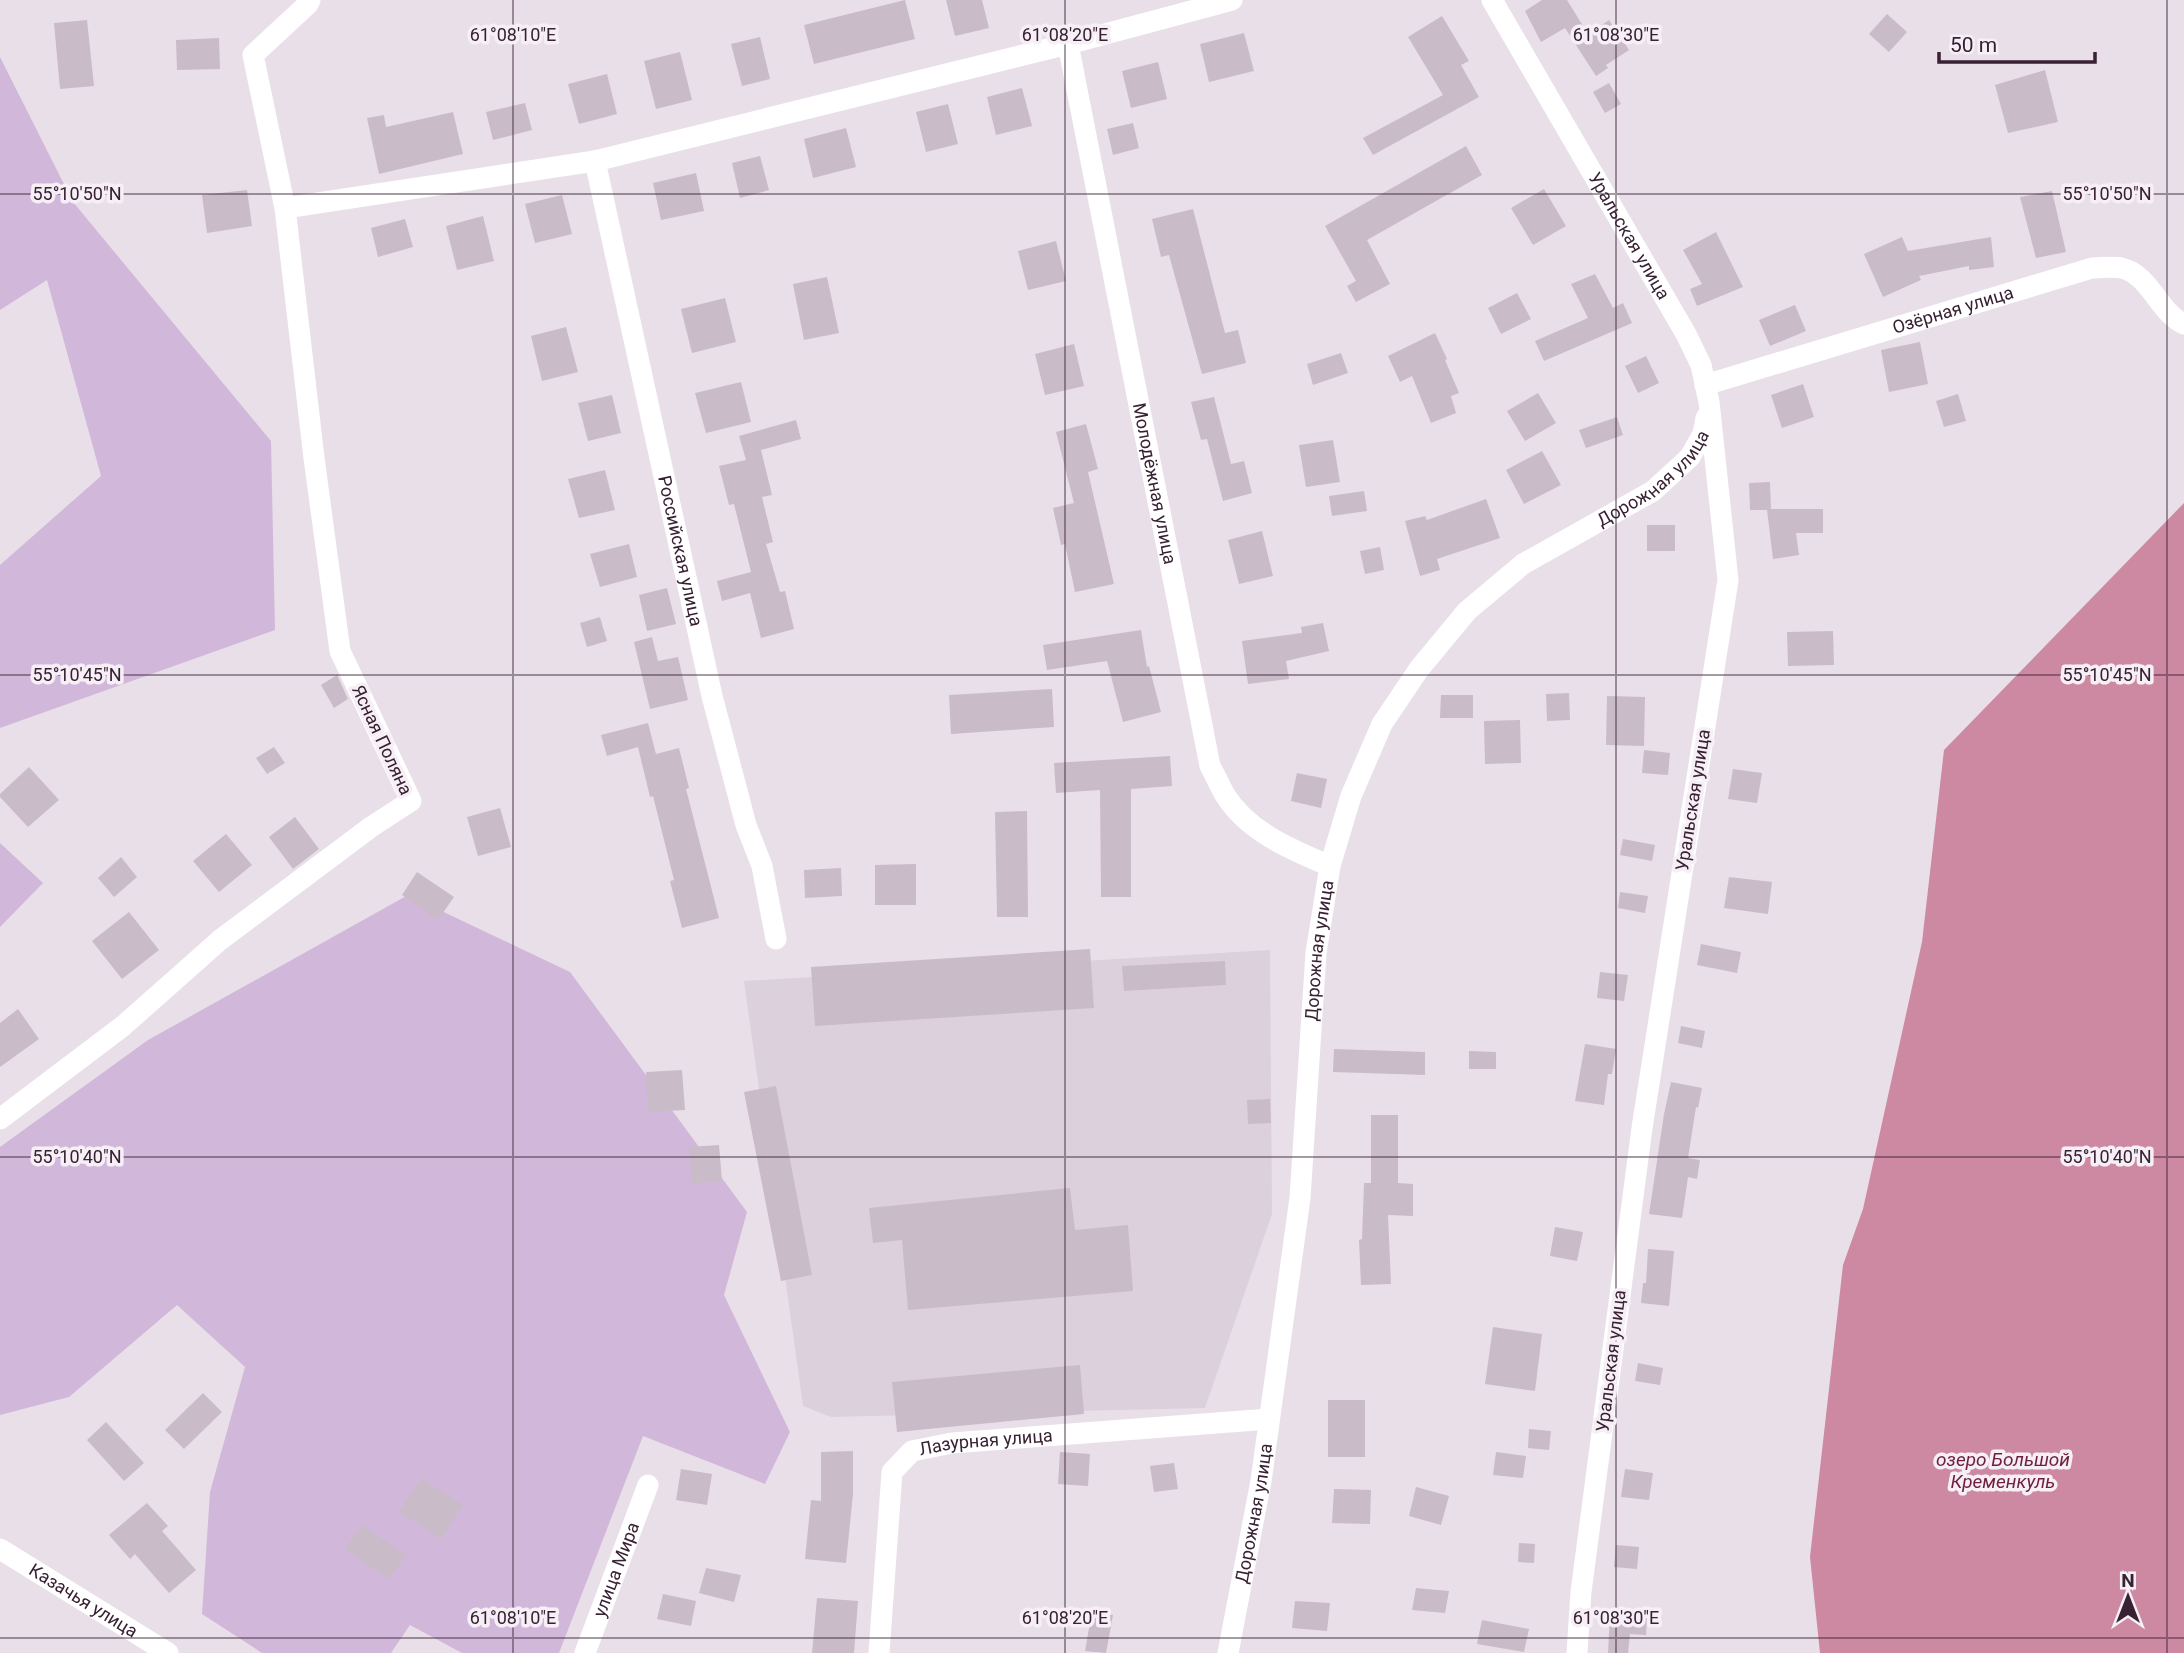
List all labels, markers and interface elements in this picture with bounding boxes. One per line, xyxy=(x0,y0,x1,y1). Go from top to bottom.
scale bar xyxy=(1939,21,2095,65)
text: 61°08'10"E xyxy=(470,24,556,45)
text: 61°08'20"E xyxy=(1022,24,1108,45)
text: 61°08'30"E xyxy=(1573,24,1659,45)
text: 50 m xyxy=(1950,33,1997,57)
street label: Уральская улица xyxy=(1584,169,1675,303)
text: 55°10'50"N xyxy=(32,183,122,204)
text: 55°10'50"N xyxy=(2062,183,2152,204)
street label: Озёрная улица xyxy=(1890,281,2016,338)
street label: Молодёжная улица xyxy=(1129,401,1181,566)
street label: Дорожная улица xyxy=(1593,426,1713,530)
street label: Российская улица xyxy=(654,473,707,628)
text: 55°10'45"N xyxy=(32,664,122,685)
text: 55°10'45"N xyxy=(2062,664,2152,685)
street label: Ясная Поляна xyxy=(348,682,417,798)
street label: Уральская улица xyxy=(1671,728,1714,872)
street label: Дорожная улица xyxy=(1301,879,1338,1022)
text: 55°10'40"N xyxy=(32,1146,122,1167)
text: 55°10'40"N xyxy=(2062,1146,2152,1167)
street label: Уральская улица xyxy=(1591,1289,1630,1433)
street label: Лазурная улица xyxy=(917,1424,1053,1459)
street label: Дорожная улица xyxy=(1231,1442,1276,1585)
water label: озеро Большой Кременкуль xyxy=(1936,1448,2070,1493)
street label: улица Мира xyxy=(588,1519,643,1620)
street label: Казачья улица xyxy=(25,1559,142,1642)
north arrow xyxy=(2093,1562,2163,1632)
text: N xyxy=(2121,1569,2135,1592)
text: 61°08'10"E xyxy=(470,1607,556,1628)
text: 61°08'20"E xyxy=(1022,1607,1108,1628)
text: 61°08'30"E xyxy=(1573,1607,1659,1628)

